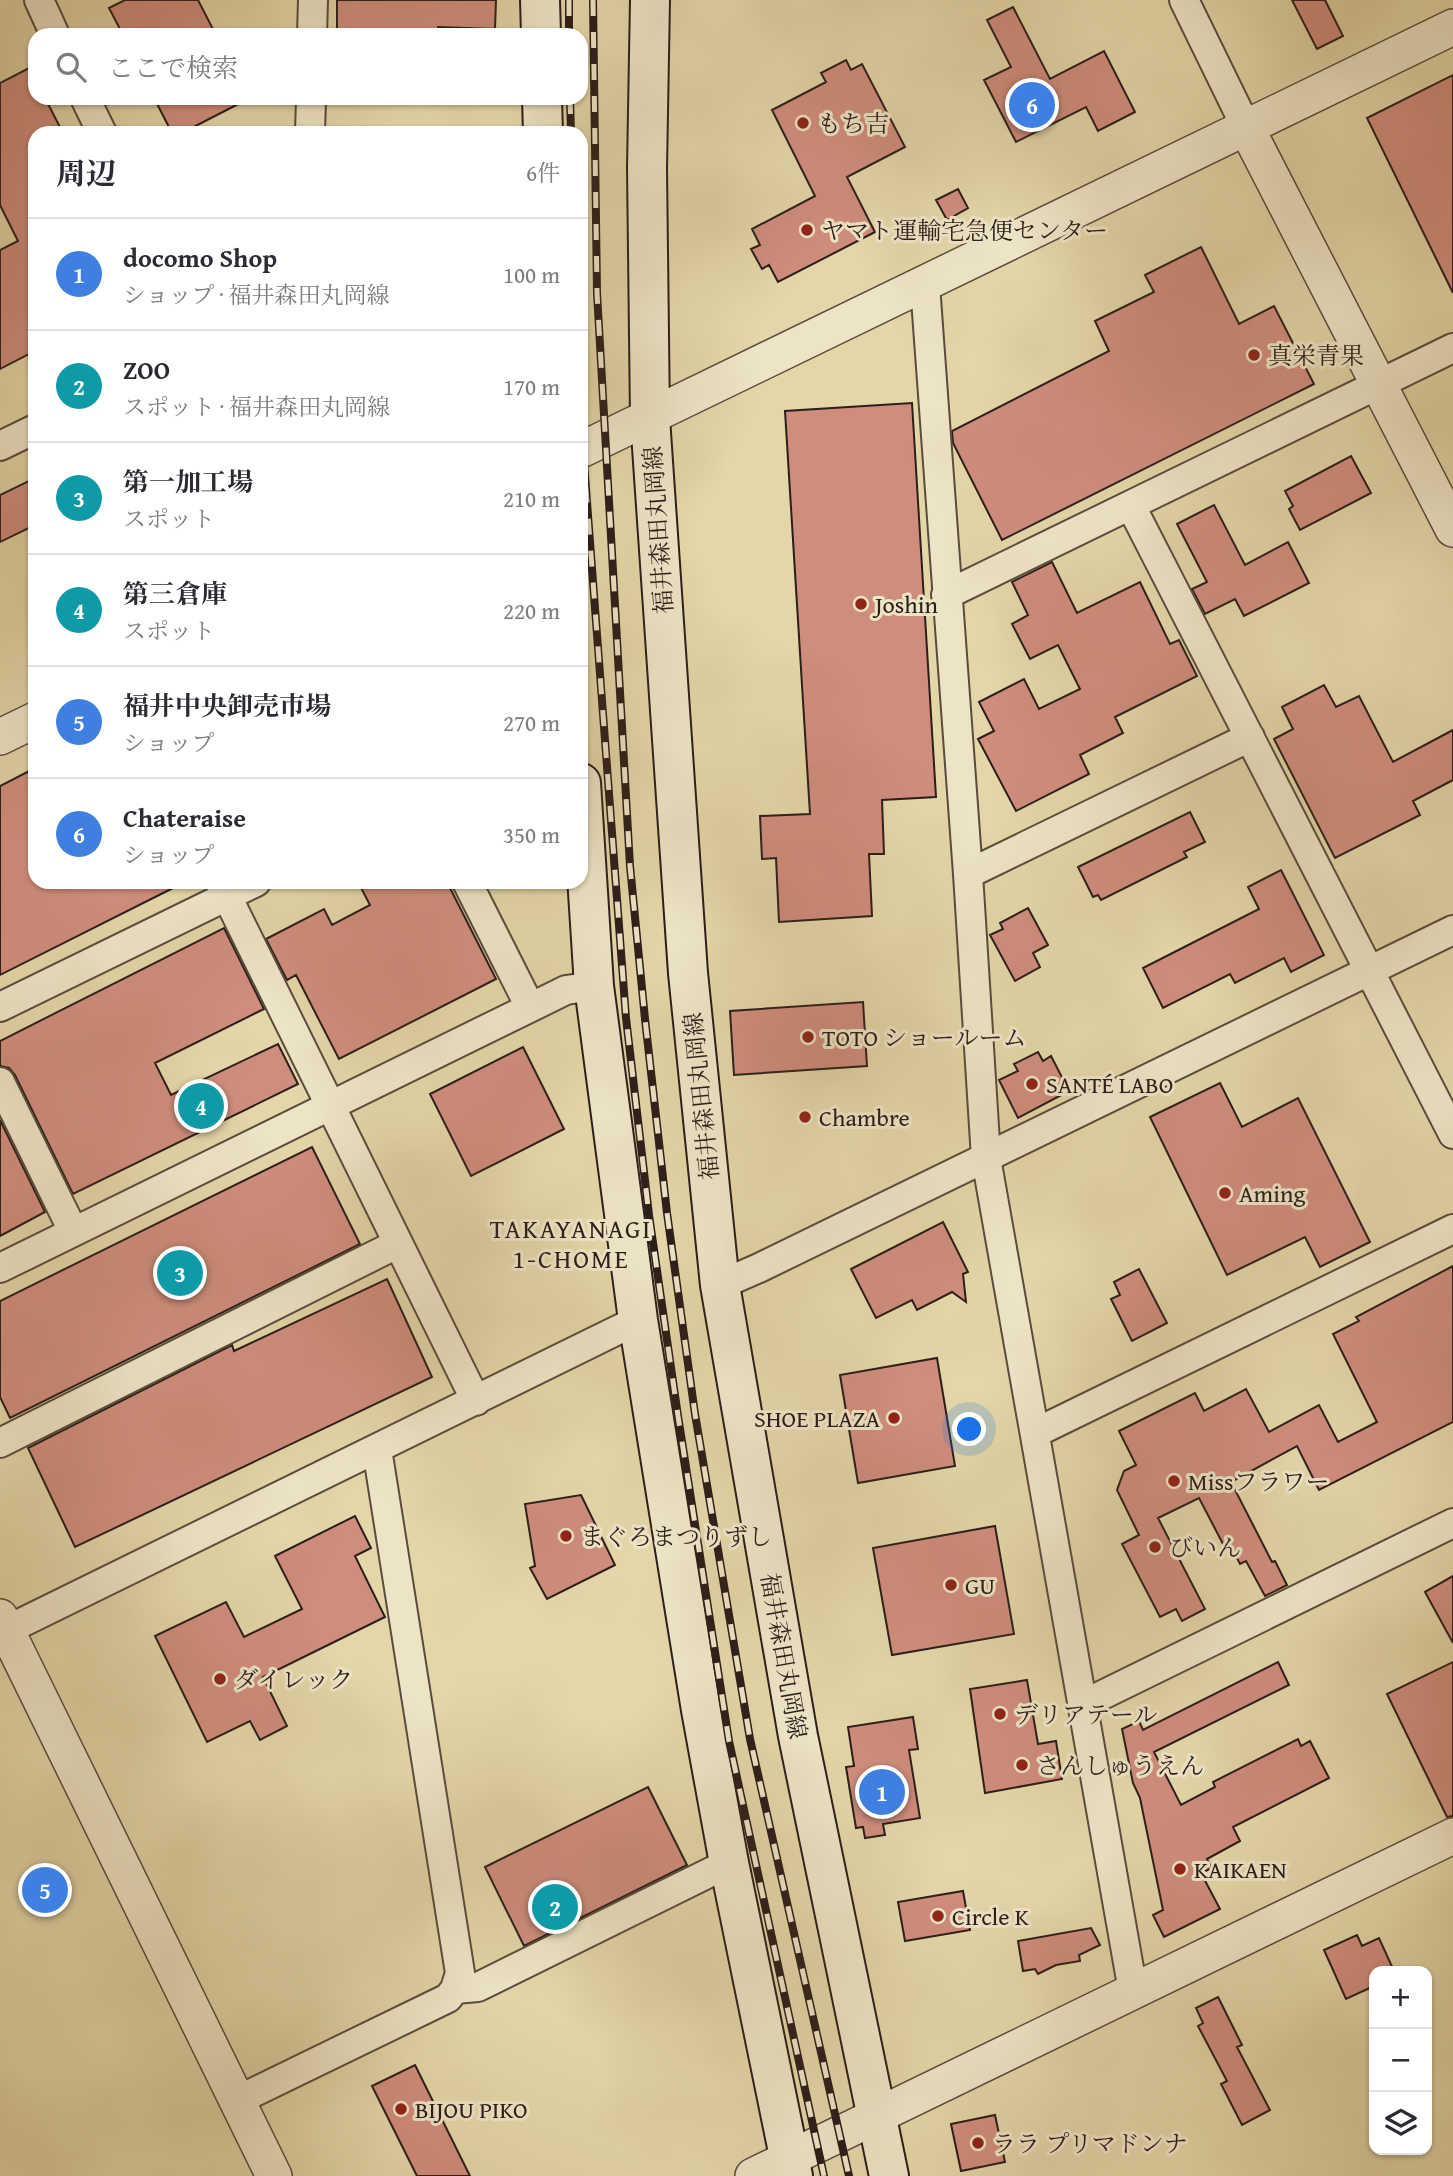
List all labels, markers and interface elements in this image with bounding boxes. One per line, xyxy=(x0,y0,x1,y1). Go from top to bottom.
search box xyxy=(28,28,588,105)
icon: search xyxy=(52,48,90,86)
text: ここで検索 xyxy=(108,48,238,87)
pin: 6 xyxy=(1009,79,1055,131)
place label: もち吉 xyxy=(817,106,889,141)
marker: もち吉 xyxy=(795,115,811,131)
text: 周辺 xyxy=(56,151,116,195)
text: 6件 xyxy=(526,156,560,189)
place label: ヤマト運輸宅急便センター xyxy=(821,213,1108,248)
marker: ヤマト運輸宅急便センター xyxy=(799,222,815,238)
text: docomo Shop xyxy=(123,238,277,277)
text: 1 xyxy=(73,258,85,291)
text: 100 m xyxy=(503,258,560,291)
text: ショップ · 福井森田丸岡線 xyxy=(123,278,390,311)
place label: 真栄青果 xyxy=(1268,338,1364,373)
marker: 真栄青果 xyxy=(1246,347,1262,363)
text: ZOO xyxy=(123,350,170,389)
text: 2 xyxy=(73,370,85,403)
text: 170 m xyxy=(503,370,560,403)
text: スポット · 福井森田丸岡線 xyxy=(123,390,390,423)
street label: 福井森田丸岡線 xyxy=(635,445,681,615)
text: 第一加工場 xyxy=(123,462,253,501)
text: 3 xyxy=(73,482,85,515)
text: 210 m xyxy=(503,482,560,515)
text: スポット xyxy=(123,502,215,535)
text: 第三倉庫 xyxy=(123,574,227,613)
place label: Joshin xyxy=(872,587,939,622)
text: 4 xyxy=(73,594,85,627)
text: 220 m xyxy=(503,594,560,627)
marker: Joshin xyxy=(853,596,869,612)
text: スポット xyxy=(123,614,215,647)
text: 福井中央卸売市場 xyxy=(123,686,331,725)
text: 5 xyxy=(73,706,85,739)
text: 270 m xyxy=(503,706,560,739)
text: ショップ xyxy=(123,726,215,759)
text: Chateraise xyxy=(123,798,246,837)
text: 6 xyxy=(73,818,85,851)
text: 350 m xyxy=(503,818,560,851)
text: ショップ xyxy=(123,838,215,871)
street label: 福井森田丸岡線 xyxy=(675,1011,727,1181)
place label: TOTO ショールーム xyxy=(822,1020,1026,1055)
marker: TOTO ショールーム xyxy=(800,1029,816,1045)
place label: SANTÉ LABO xyxy=(1046,1067,1173,1102)
marker: SANTÉ LABO xyxy=(1024,1076,1040,1092)
pin: 4 xyxy=(178,1080,224,1132)
place label: Chambre xyxy=(819,1100,910,1135)
marker: Chambre xyxy=(797,1109,813,1125)
place label: Aming xyxy=(1239,1176,1305,1211)
marker: Aming xyxy=(1217,1185,1233,1201)
district label: TAKAYANAGI 1-CHOME xyxy=(490,1209,652,1278)
pin: 3 xyxy=(157,1247,203,1299)
place label: SHOE PLAZA xyxy=(754,1401,880,1436)
marker: SHOE PLAZA xyxy=(886,1410,902,1426)
your location xyxy=(952,1412,986,1446)
place label: Missフラワー xyxy=(1188,1464,1329,1499)
marker: Missフラワー xyxy=(1166,1473,1182,1489)
place label: まぐろまつりずし xyxy=(580,1519,772,1554)
marker: まぐろまつりずし xyxy=(558,1528,574,1544)
place label: びいん xyxy=(1169,1530,1241,1565)
marker: びいん xyxy=(1147,1539,1163,1555)
place label: GU xyxy=(965,1568,995,1603)
street label: 福井森田丸岡線 xyxy=(752,1570,816,1742)
marker: GU xyxy=(943,1577,959,1593)
place label: ダイレック xyxy=(234,1662,353,1697)
marker: ダイレック xyxy=(212,1671,228,1687)
place label: デリアテール xyxy=(1014,1697,1158,1732)
marker: デリアテール xyxy=(992,1706,1008,1722)
place label: さんしゅうえん xyxy=(1036,1748,1204,1783)
marker: さんしゅうえん xyxy=(1014,1757,1030,1773)
pin: 1 xyxy=(859,1766,905,1818)
place label: KAIKAEN xyxy=(1194,1852,1287,1887)
marker: KAIKAEN xyxy=(1172,1861,1188,1877)
pin: 5 xyxy=(22,1864,68,1916)
pin: 2 xyxy=(532,1881,578,1933)
place label: Circle K xyxy=(952,1899,1030,1934)
marker: Circle K xyxy=(930,1908,946,1924)
map controls xyxy=(1369,1966,1432,2155)
button: + xyxy=(1369,1966,1432,2029)
button: − xyxy=(1369,2029,1432,2092)
place label: BIJOU PIKO xyxy=(415,2092,528,2127)
button: layers xyxy=(1369,2092,1432,2155)
marker: BIJOU PIKO xyxy=(393,2101,409,2117)
place label: ララ プリマドンナ xyxy=(992,2126,1188,2161)
marker: ララ プリマドンナ xyxy=(970,2135,986,2151)

